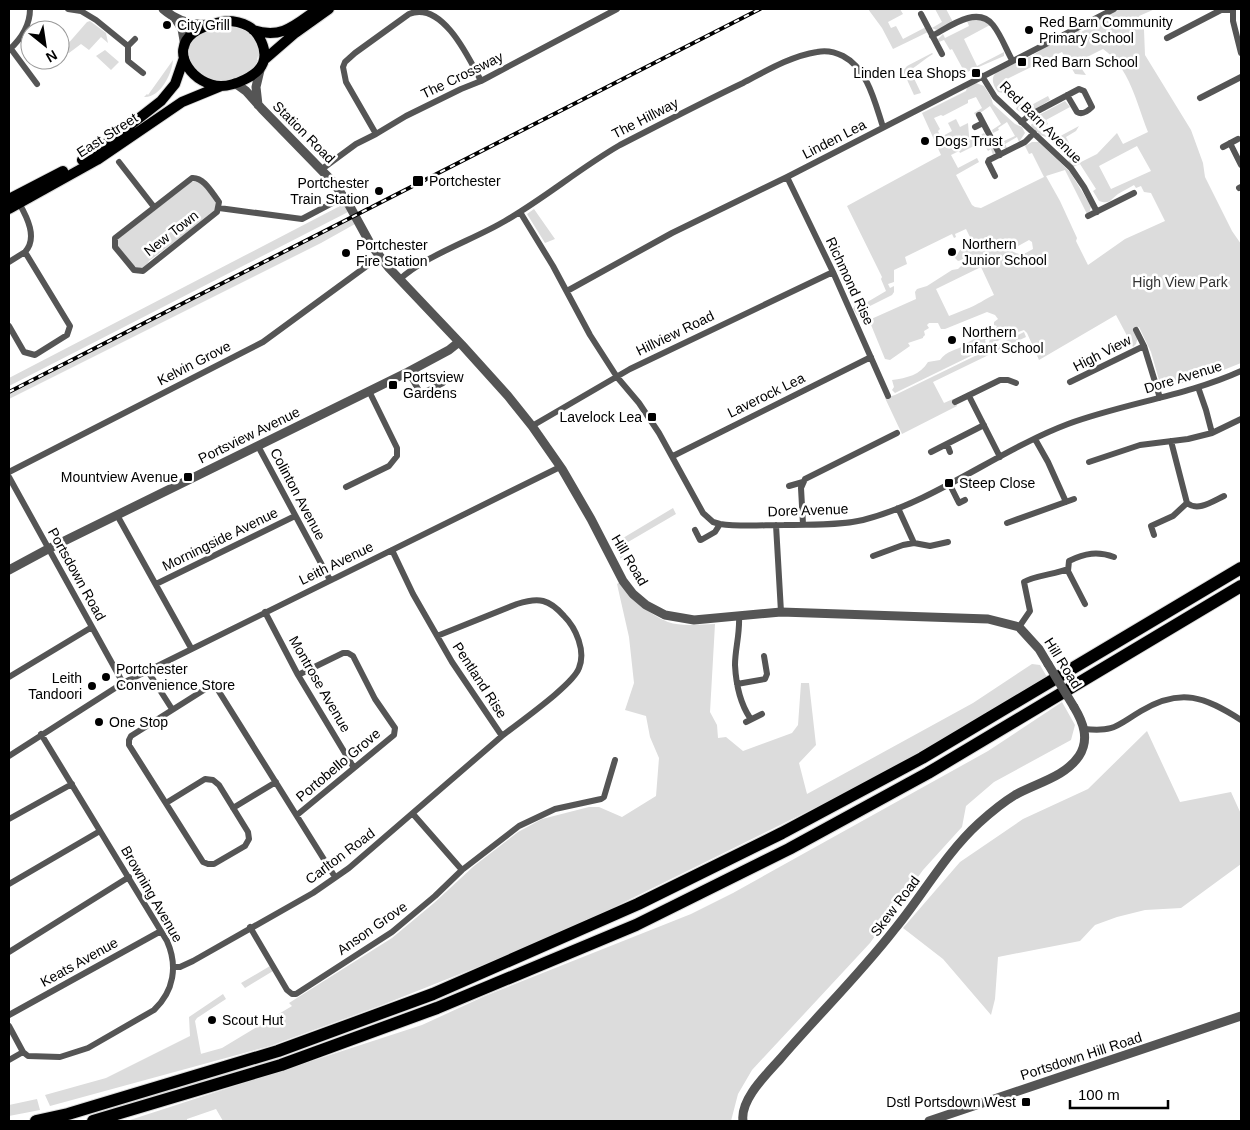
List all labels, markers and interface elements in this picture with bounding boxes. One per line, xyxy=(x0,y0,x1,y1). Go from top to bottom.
place label: Red Barn Community Primary School xyxy=(1039,14,1173,46)
place label: City Grill xyxy=(177,17,230,33)
marker: City Grill xyxy=(161,19,173,31)
north arrow xyxy=(20,20,70,70)
marker: Red Barn Community Primary School xyxy=(1023,24,1035,36)
text: N xyxy=(43,47,60,66)
street label: The Crossway xyxy=(418,48,506,102)
place label: Red Barn School xyxy=(1032,54,1138,70)
marker: Red Barn School xyxy=(1016,56,1028,68)
place label: Linden Lea Shops xyxy=(853,65,966,81)
marker: Linden Lea Shops xyxy=(970,67,982,79)
street label: Red Barn Avenue xyxy=(997,78,1086,167)
street label: The Hillway xyxy=(609,94,681,142)
street label: Station Road xyxy=(270,98,338,166)
street label: East Street xyxy=(74,109,140,161)
street label: Linden Lea xyxy=(799,116,869,162)
place label: Dogs Trust xyxy=(935,133,1003,149)
marker: Dogs Trust xyxy=(919,135,931,147)
place label: Portchester xyxy=(429,173,501,189)
marker: Portchester xyxy=(411,174,425,188)
place label: Portchester Train Station xyxy=(290,175,369,207)
marker: Portchester Train Station xyxy=(373,185,385,197)
street label: New Town xyxy=(141,207,201,259)
street label: Richmond Rise xyxy=(823,235,877,328)
place label: Northern Junior School xyxy=(962,236,1047,268)
place label: Portchester Fire Station xyxy=(356,237,428,269)
marker: Northern Junior School xyxy=(946,246,958,258)
marker: Portchester Fire Station xyxy=(340,247,352,259)
park label: High View Park xyxy=(1132,274,1229,290)
street label: Hillview Road xyxy=(633,307,717,359)
place label: Northern Infant School xyxy=(962,324,1044,356)
street label: High View xyxy=(1070,331,1134,374)
marker: Northern Infant School xyxy=(946,334,958,346)
street label: Kelvin Grove xyxy=(155,338,234,388)
street label: Dore Avenue xyxy=(1142,357,1224,396)
place label: Portsview Gardens xyxy=(403,369,465,401)
street label: Laverock Lea xyxy=(725,369,807,421)
marker: Portsview Gardens xyxy=(387,379,399,391)
street label: Portsview Avenue xyxy=(196,403,303,467)
place label: Lavelock Lea xyxy=(559,409,642,425)
marker: Lavelock Lea xyxy=(646,411,658,423)
street label: Colinton Avenue xyxy=(267,445,329,543)
place label: Mountview Avenue xyxy=(61,469,178,485)
marker: Mountview Avenue xyxy=(182,471,194,483)
place label: Steep Close xyxy=(959,475,1035,491)
marker: Steep Close xyxy=(943,477,955,489)
street label: Dore Avenue xyxy=(767,501,849,519)
street label: Morningside Avenue xyxy=(160,504,281,574)
street label: Portsdown Road xyxy=(45,525,109,623)
street label: Hill Road xyxy=(609,532,651,588)
street label: Leith Avenue xyxy=(296,538,376,588)
street label: Montrose Avenue xyxy=(286,633,354,735)
street label: Hill Road xyxy=(1041,635,1085,691)
street label: Pentland Rise xyxy=(450,639,511,721)
place label: Portchester Convenience Store xyxy=(116,661,235,693)
place label: Leith Tandoori xyxy=(28,670,82,702)
marker: Portchester Convenience Store xyxy=(100,671,112,683)
marker: Leith Tandoori xyxy=(86,680,98,692)
place label: One Stop xyxy=(109,714,168,730)
marker: One Stop xyxy=(93,716,105,728)
street label: Portobello Grove xyxy=(293,725,384,805)
street label: Carlton Road xyxy=(302,825,378,887)
street label: Browning Avenue xyxy=(118,843,186,945)
street label: Skew Road xyxy=(867,873,923,939)
street label: Anson Grove xyxy=(334,898,410,958)
street label: Keats Avenue xyxy=(37,934,121,990)
place label: Scout Hut xyxy=(222,1012,284,1028)
marker: Scout Hut xyxy=(206,1014,218,1026)
street label: Portsdown Hill Road xyxy=(1018,1029,1144,1083)
scale bar xyxy=(1070,1078,1168,1110)
text: 100 m xyxy=(1078,1086,1120,1103)
place label: Dstl Portsdown West xyxy=(886,1094,1016,1110)
marker: Dstl Portsdown West xyxy=(1020,1096,1032,1108)

